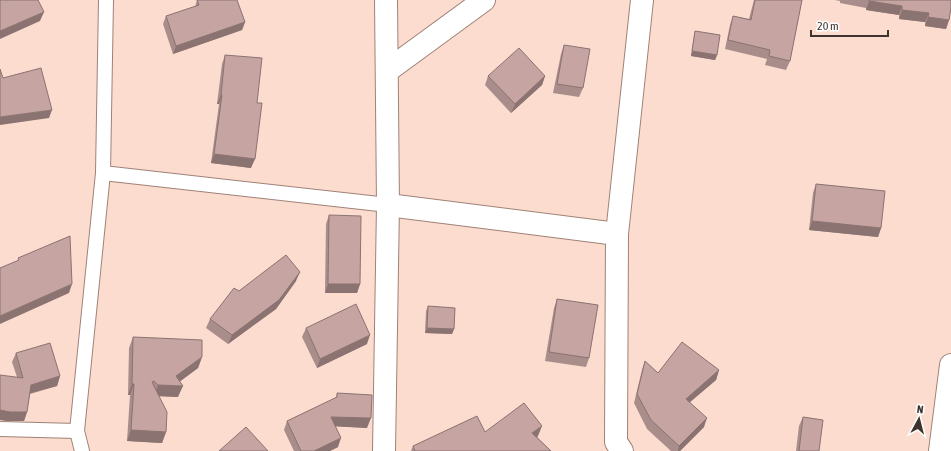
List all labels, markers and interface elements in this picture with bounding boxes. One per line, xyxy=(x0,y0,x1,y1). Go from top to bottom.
scale bar xyxy=(811,12,888,38)
text: 20 m xyxy=(817,19,839,33)
north arrow xyxy=(899,399,939,439)
text: N xyxy=(916,403,924,415)

